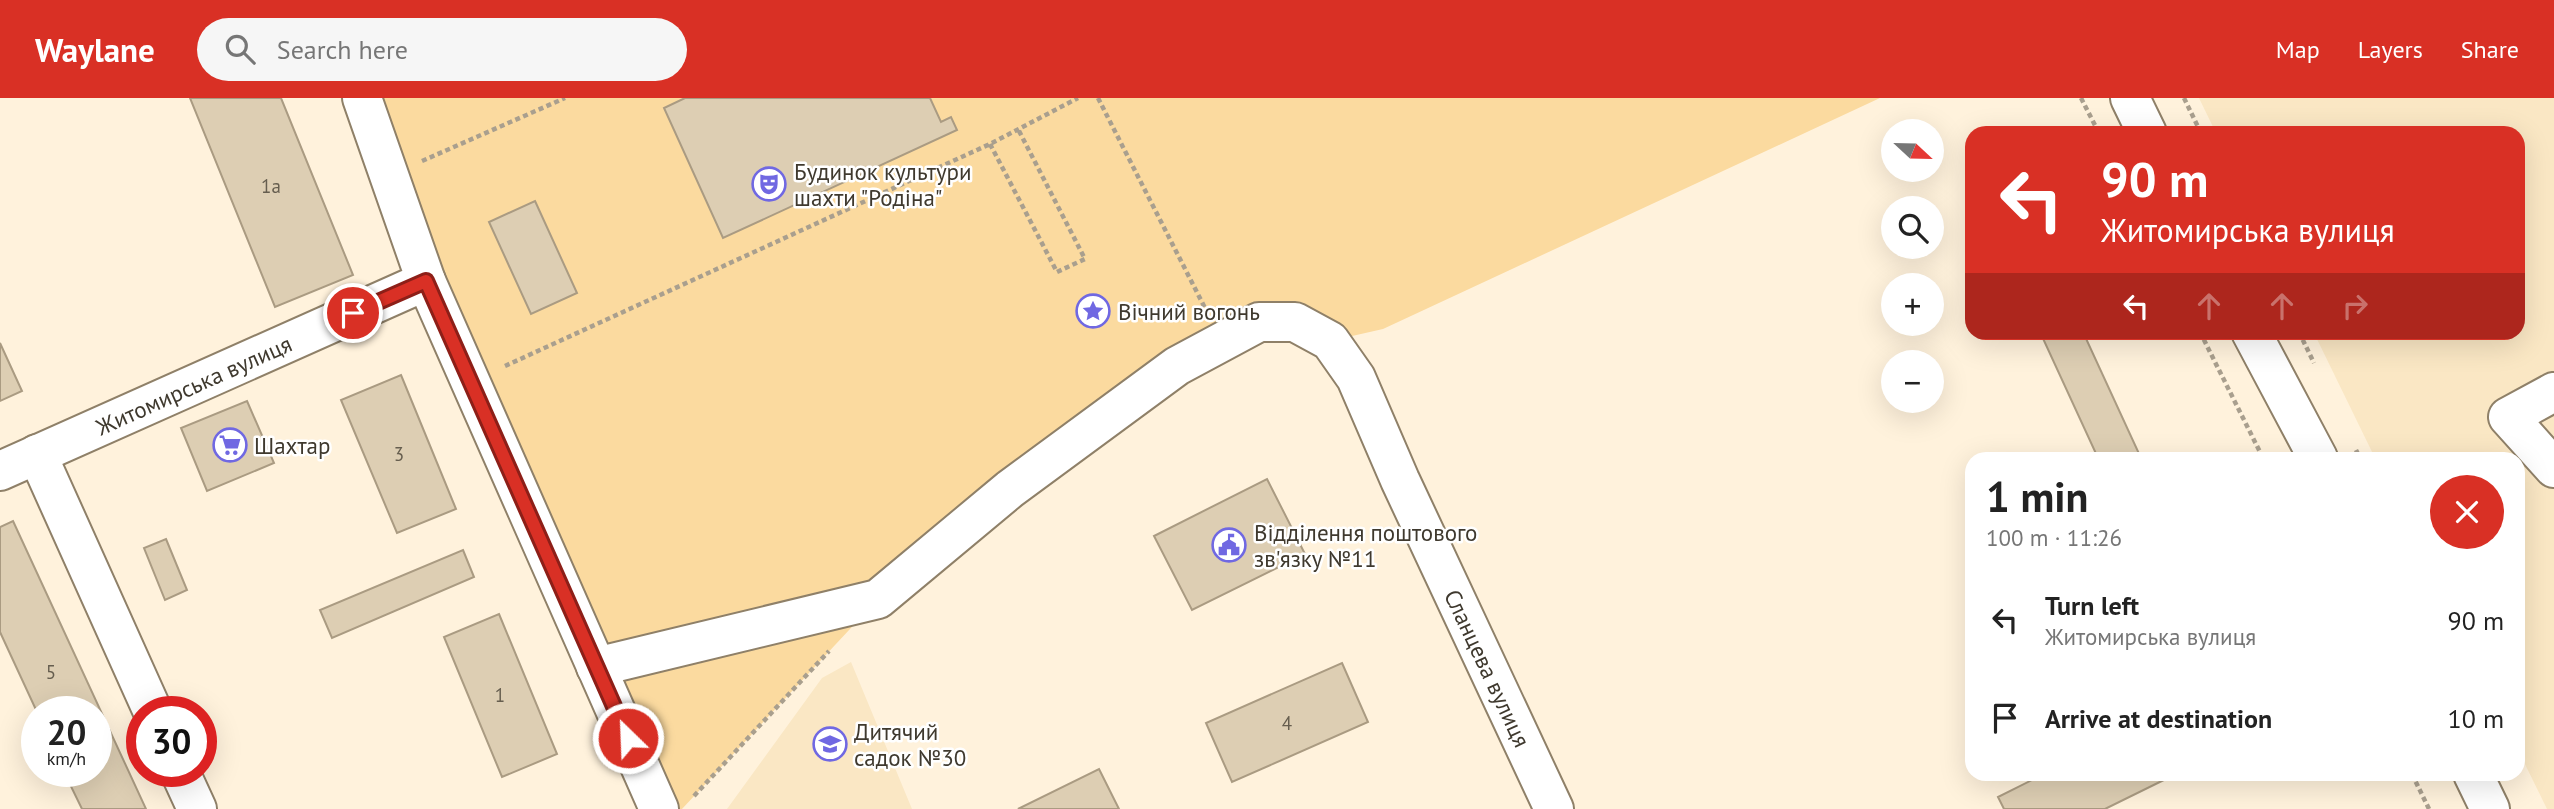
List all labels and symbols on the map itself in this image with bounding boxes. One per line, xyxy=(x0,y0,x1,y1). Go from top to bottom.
north arrow xyxy=(1881,119,1944,182)
place label: Будинок культури шахти "Родіна" xyxy=(794,157,972,212)
theatre icon: Будинок культури шахти "Родіна" xyxy=(750,165,788,203)
house number: 1а xyxy=(261,174,281,198)
pin xyxy=(323,283,383,343)
place icon: Вічний вогонь xyxy=(1074,292,1112,330)
place label: Вічний вогонь xyxy=(1118,297,1260,326)
street label: Житомирська вулиця xyxy=(90,328,296,441)
supermarket icon: Шахтар xyxy=(211,426,249,464)
place label: Шахтар xyxy=(254,431,330,460)
house number: 3 xyxy=(394,442,404,466)
place label: Відділення поштового зв'язку №11 xyxy=(1254,518,1477,573)
public building icon: Відділення поштового зв'язку №11 xyxy=(1210,526,1248,564)
street label: Сланцева вулиця xyxy=(1439,584,1537,751)
house number: 5 xyxy=(46,660,56,684)
house number: 1 xyxy=(495,683,505,707)
speed limit sign: 30 xyxy=(126,696,217,787)
position arrow xyxy=(591,701,665,775)
house number: 4 xyxy=(1282,711,1292,735)
place label: Дитячий садок №30 xyxy=(854,717,966,772)
school or university icon: Дитячий садок №30 xyxy=(811,725,849,763)

